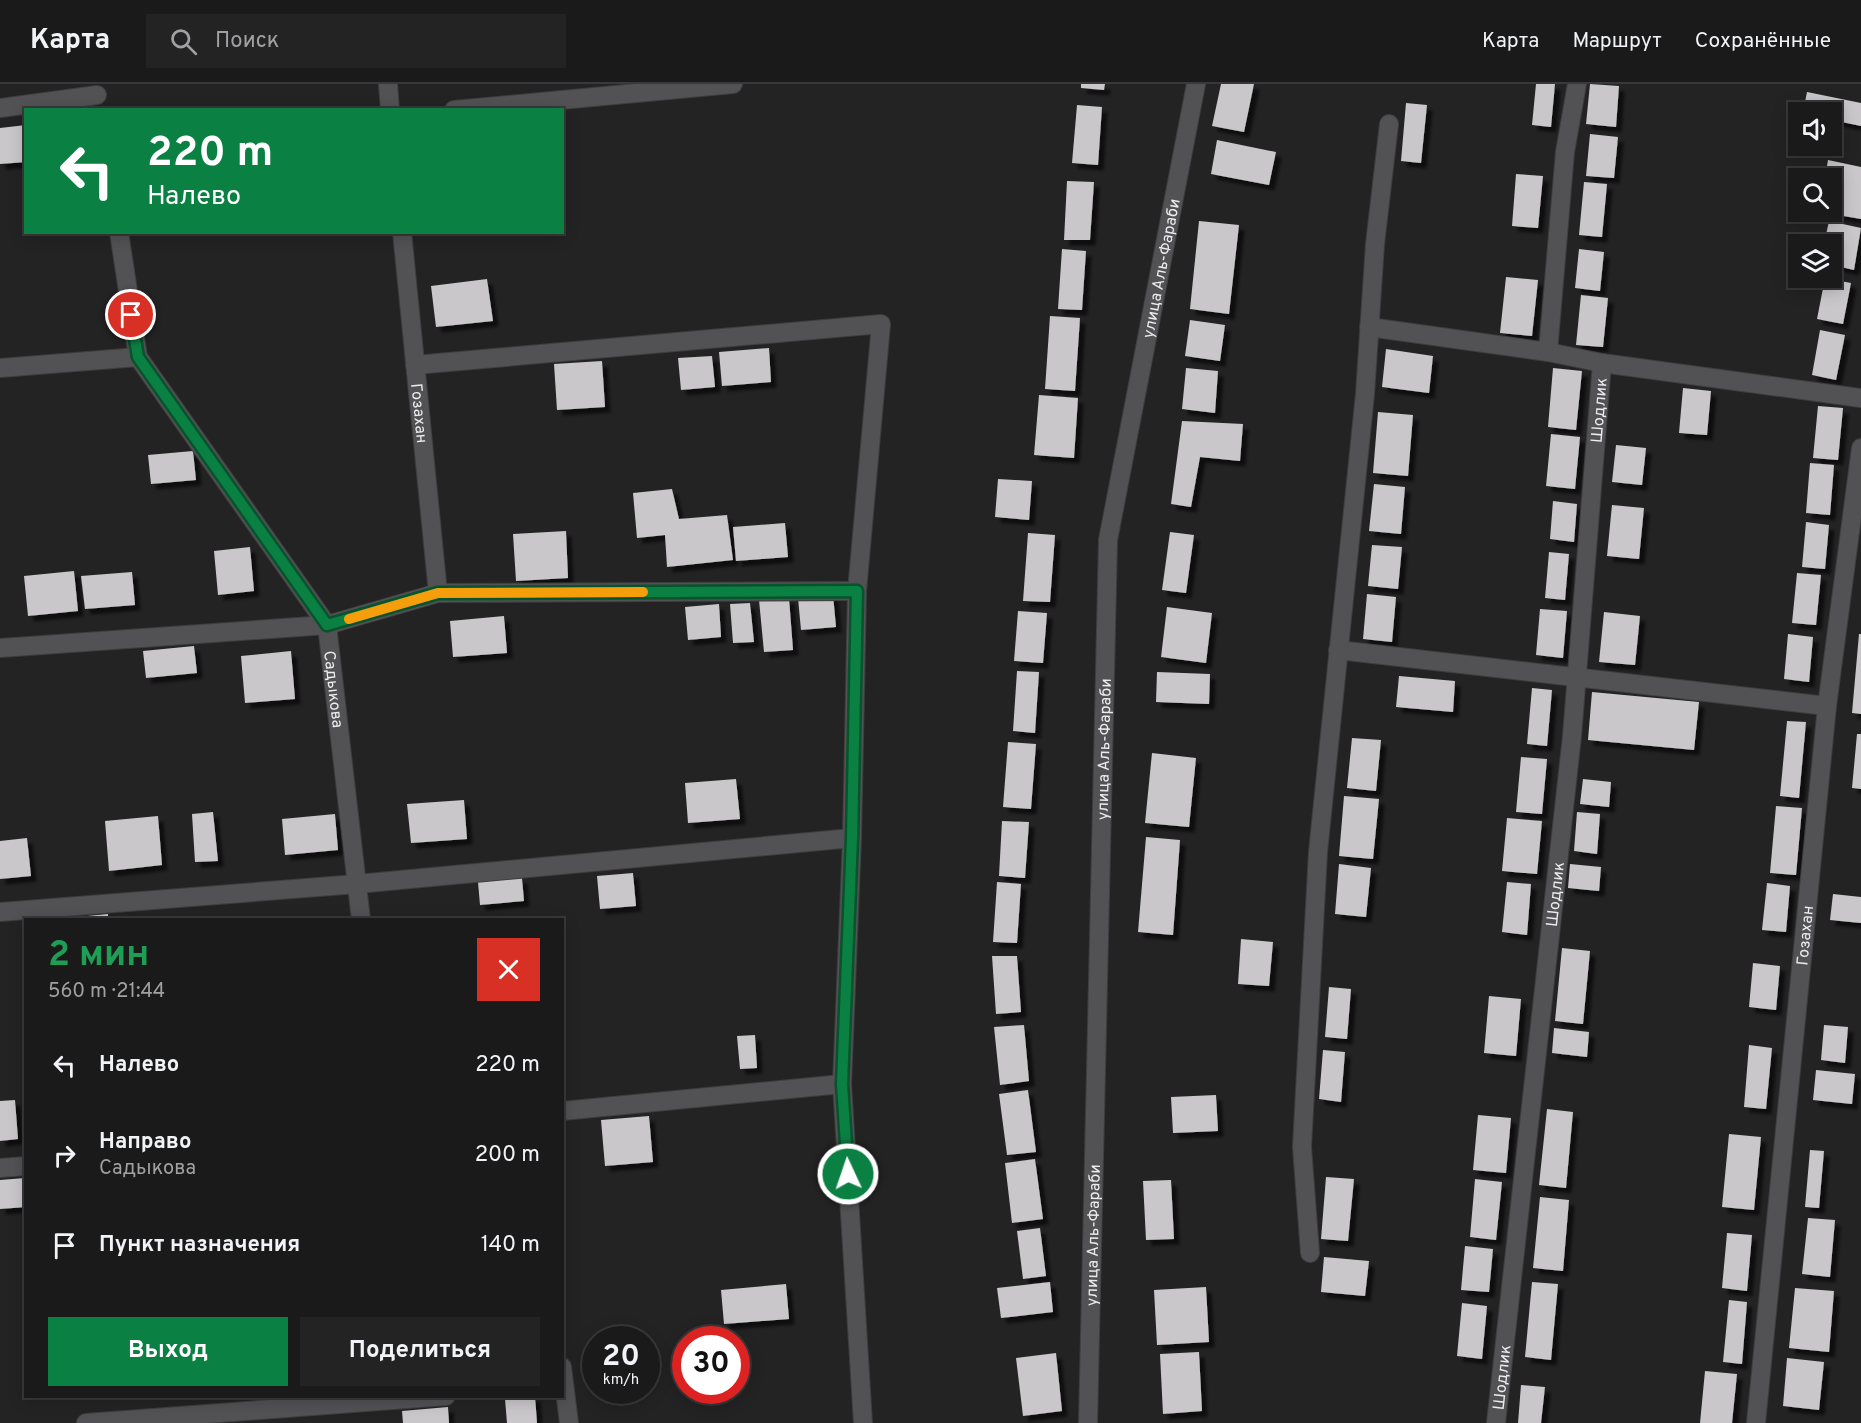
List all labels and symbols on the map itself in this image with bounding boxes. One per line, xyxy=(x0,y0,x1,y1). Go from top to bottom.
street label: улица Аль-Фараби xyxy=(1139,197,1186,340)
pin xyxy=(105,289,156,340)
street label: Шодлик xyxy=(1588,377,1613,444)
street label: Гозахан xyxy=(405,382,431,444)
street label: Садыкова xyxy=(318,650,347,729)
street label: улица Аль-Фараби xyxy=(1094,678,1117,820)
street label: Шодлик xyxy=(1543,861,1570,928)
street label: Гозахан xyxy=(1793,905,1819,967)
position arrow xyxy=(816,1142,880,1206)
street label: улица Аль-Фараби xyxy=(1083,1164,1106,1306)
speed limit sign: 30 xyxy=(672,1326,750,1404)
street label: Шодлик xyxy=(1490,1344,1517,1411)

